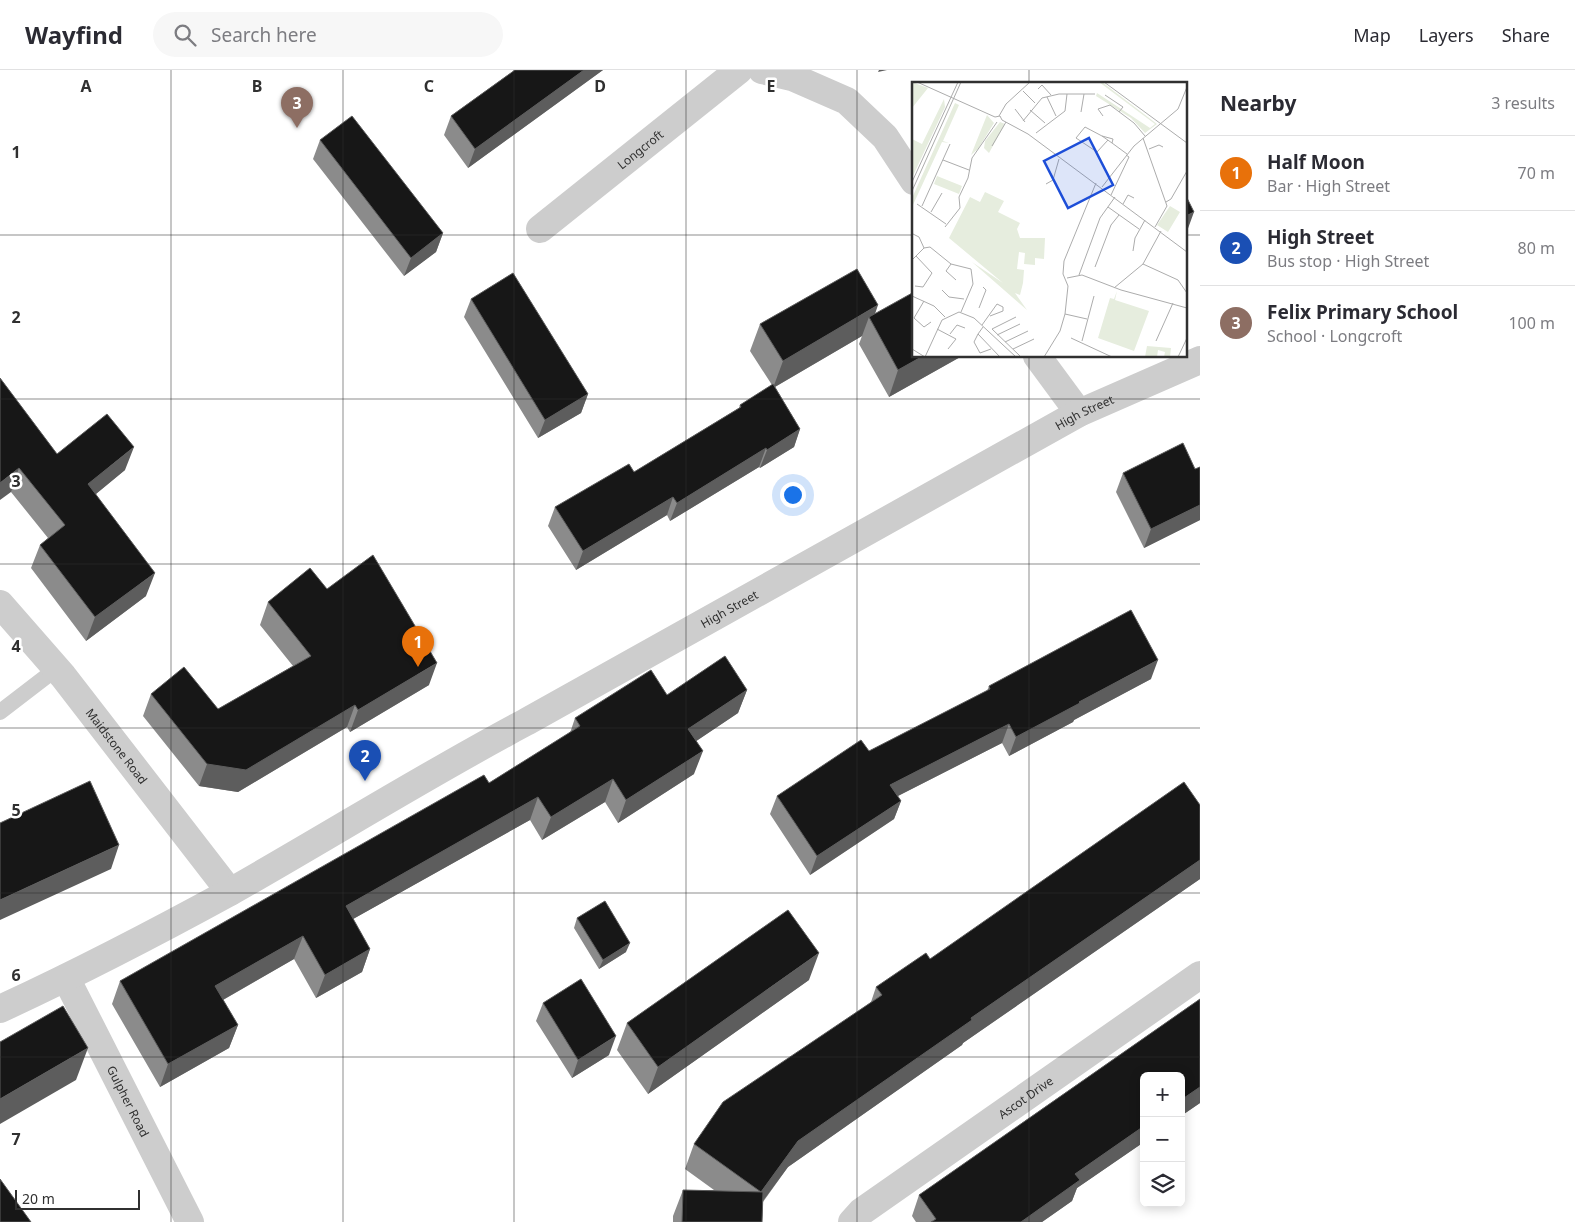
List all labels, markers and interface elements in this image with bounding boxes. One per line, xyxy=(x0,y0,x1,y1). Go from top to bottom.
search box xyxy=(153,12,503,57)
text: Wayfind xyxy=(25,18,123,51)
icon: search xyxy=(171,21,199,49)
text: Search here xyxy=(211,22,317,48)
text: Map xyxy=(1353,23,1391,47)
text: Layers xyxy=(1419,23,1474,47)
text: Share xyxy=(1502,23,1550,47)
text: A xyxy=(80,75,92,97)
text: B xyxy=(252,75,262,97)
text: C xyxy=(424,75,434,97)
text: D xyxy=(594,75,606,97)
text: E xyxy=(767,75,776,97)
inset map xyxy=(912,82,1188,358)
pin: 3 xyxy=(281,87,313,128)
text: Nearby xyxy=(1220,89,1296,117)
text: 3 results xyxy=(1491,92,1555,114)
street label: Longcroft xyxy=(613,125,667,173)
text: 1 xyxy=(11,141,21,163)
text: Half Moon xyxy=(1267,149,1365,175)
text: 1 xyxy=(1231,162,1241,184)
text: 70 m xyxy=(1518,162,1555,184)
text: Bar · High Street xyxy=(1267,175,1390,197)
text: High Street xyxy=(1267,224,1374,250)
text: 2 xyxy=(1231,237,1241,259)
text: 80 m xyxy=(1518,237,1555,259)
text: Bus stop · High Street xyxy=(1267,250,1429,272)
text: Felix Primary School xyxy=(1267,299,1458,325)
text: 2 xyxy=(11,306,21,328)
text: 3 xyxy=(1231,312,1241,334)
text: 100 m xyxy=(1508,312,1555,334)
text: School · Longcroft xyxy=(1267,325,1402,347)
street label: High Street xyxy=(1052,390,1117,433)
text: 3 xyxy=(11,470,21,492)
your location xyxy=(780,482,806,508)
street label: High Street xyxy=(697,585,761,631)
pin: 1 xyxy=(402,626,434,667)
text: 4 xyxy=(11,635,21,657)
street label: Maidstone Road xyxy=(82,704,152,787)
pin: 2 xyxy=(349,740,381,781)
text: 5 xyxy=(11,799,21,821)
text: 6 xyxy=(11,964,21,986)
street label: Gulpher Road xyxy=(103,1062,154,1140)
street label: Ascot Drive xyxy=(994,1072,1056,1122)
map controls xyxy=(1140,1072,1185,1207)
button: + xyxy=(1140,1072,1185,1117)
button: − xyxy=(1140,1117,1185,1162)
text: 7 xyxy=(11,1128,21,1150)
button: layers xyxy=(1140,1162,1185,1207)
scale bar xyxy=(15,1187,140,1210)
text: 20 m xyxy=(22,1189,55,1208)

